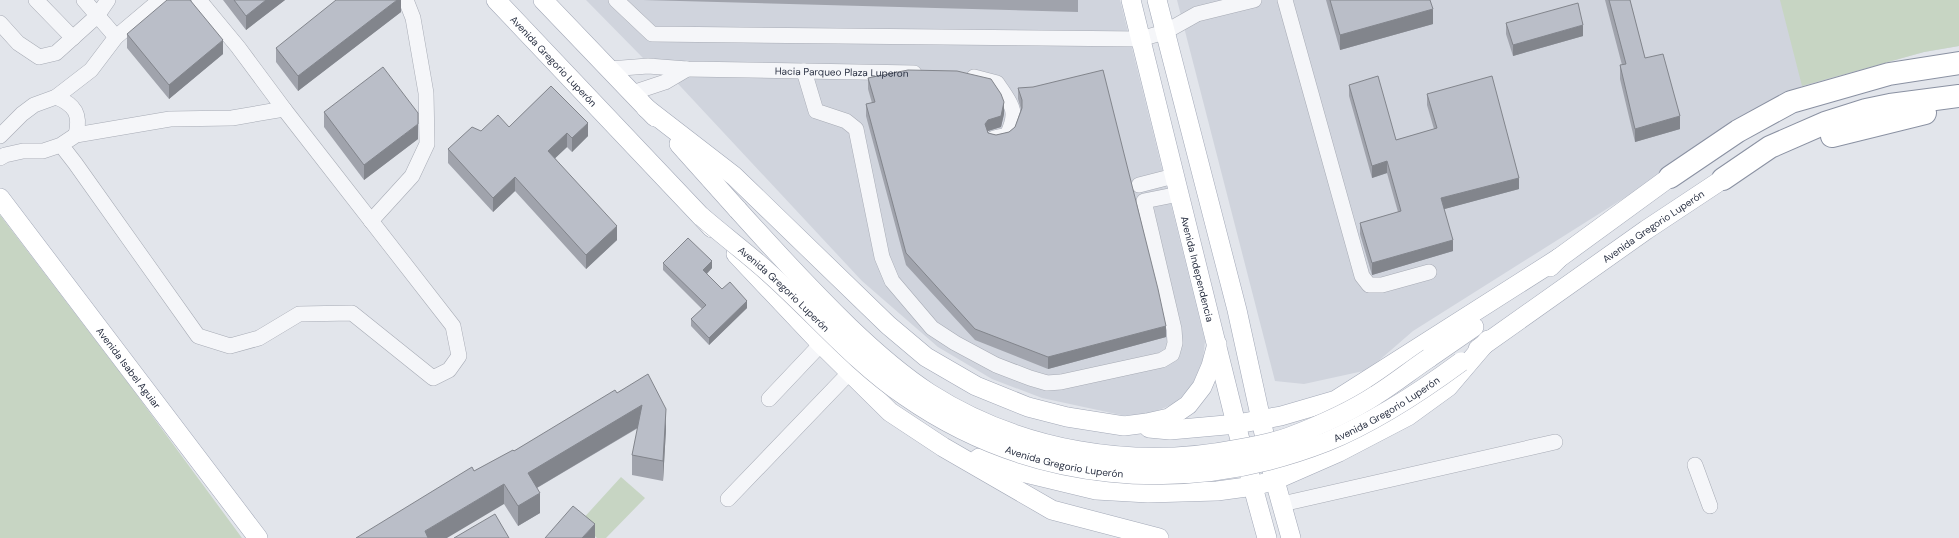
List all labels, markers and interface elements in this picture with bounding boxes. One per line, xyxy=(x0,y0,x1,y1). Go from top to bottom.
street label: Avenida Gregorio Luperón xyxy=(508,13,600,109)
street label: Hacia Parqueo Plaza Luperon xyxy=(775,64,909,79)
street label: Avenida Gregorio Luperón xyxy=(1600,187,1707,265)
street label: Avenida Independencia xyxy=(1178,215,1217,323)
street label: Avenida Gregorio Luperón xyxy=(736,243,833,335)
street label: Avenida Isabel Aguiar xyxy=(94,324,164,411)
street label: Avenida Gregorio Luperón xyxy=(1331,373,1442,445)
street label: Avenida Gregorio Luperón xyxy=(1004,442,1124,480)

